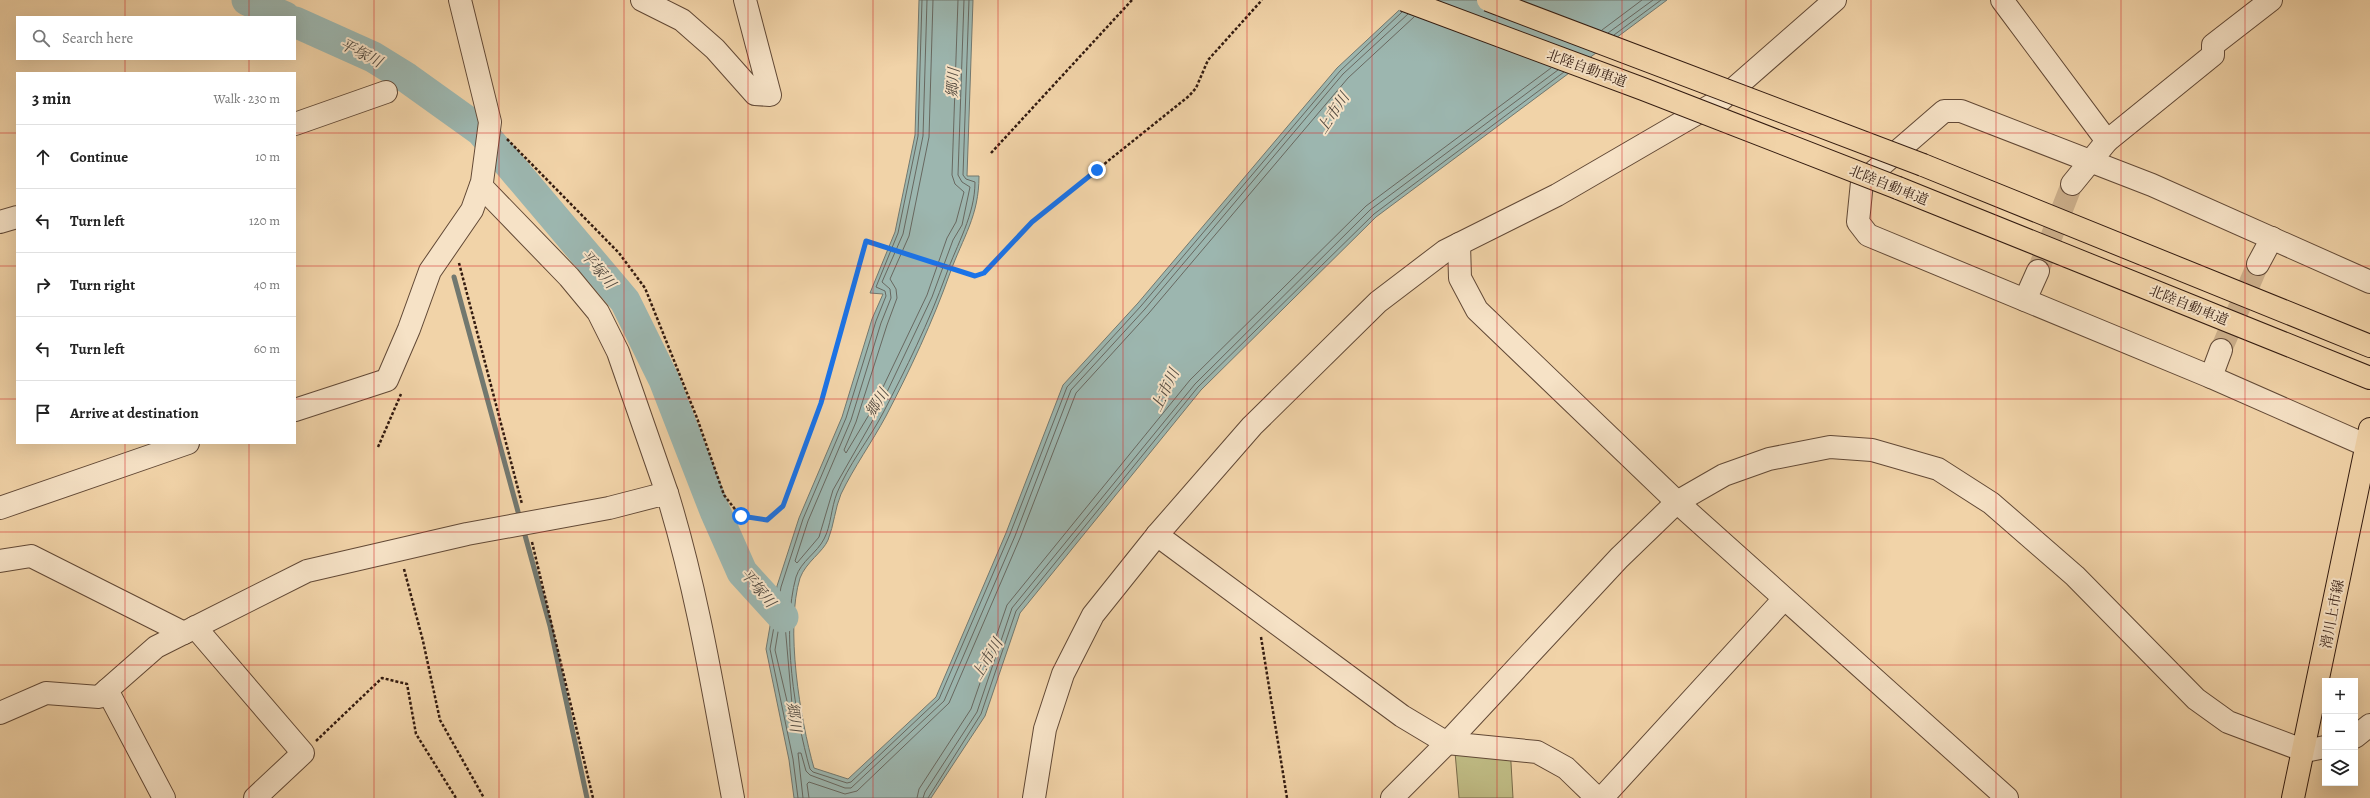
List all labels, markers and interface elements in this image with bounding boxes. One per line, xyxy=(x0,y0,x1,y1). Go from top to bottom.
search box xyxy=(16,16,296,60)
icon: search xyxy=(30,27,52,49)
text: Search here xyxy=(62,28,133,48)
water label: 平塚川 xyxy=(336,34,387,73)
street label: 北陸自動車道 xyxy=(1544,45,1630,92)
water label: 郷川 xyxy=(942,65,964,99)
text: 3 min xyxy=(32,87,71,110)
water label: 上市川 xyxy=(1312,87,1355,137)
text: Walk · 230 m xyxy=(214,90,280,107)
icon: ahead xyxy=(32,146,54,168)
text: Continue xyxy=(70,147,128,167)
text: 10 m xyxy=(255,148,280,165)
route end xyxy=(1088,161,1106,179)
street label: 北陸自動車道 xyxy=(1846,161,1931,210)
icon: left xyxy=(32,210,54,232)
text: Turn left xyxy=(70,211,125,231)
text: 120 m xyxy=(249,212,280,229)
water label: 平塚川 xyxy=(576,245,621,294)
icon: right xyxy=(32,274,54,296)
text: Turn right xyxy=(70,275,135,295)
text: 40 m xyxy=(254,276,280,293)
street label: 北陸自動車道 xyxy=(2146,281,2231,330)
icon: left xyxy=(32,338,54,360)
text: Turn left xyxy=(70,339,125,359)
text: 60 m xyxy=(254,340,280,357)
water label: 上市川 xyxy=(1146,364,1185,415)
water label: 郷川 xyxy=(861,383,894,421)
icon: arrive xyxy=(32,402,54,424)
text: Arrive at destination xyxy=(70,403,199,423)
route start xyxy=(732,507,750,525)
water label: 平塚川 xyxy=(736,564,781,613)
street label: 滑川上市線 xyxy=(2316,578,2348,650)
water label: 上市川 xyxy=(967,633,1008,683)
map controls xyxy=(2322,678,2358,786)
button: + xyxy=(2322,678,2358,714)
water label: 郷川 xyxy=(782,701,806,735)
button: − xyxy=(2322,714,2358,750)
button: layers xyxy=(2322,750,2358,786)

